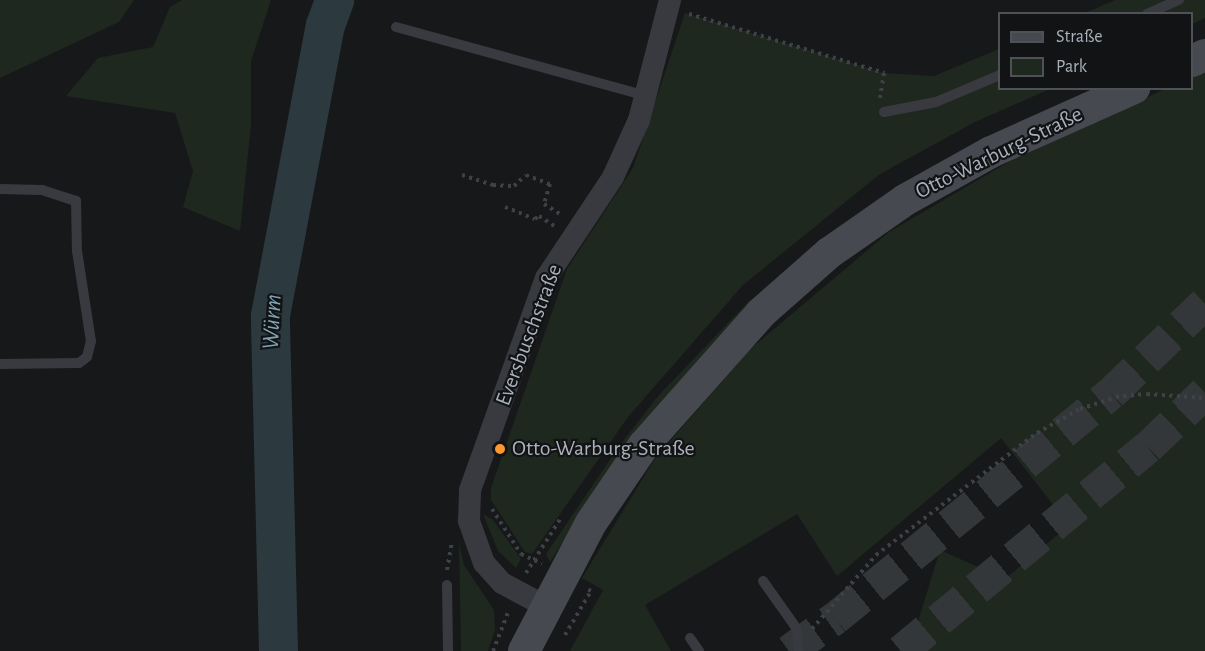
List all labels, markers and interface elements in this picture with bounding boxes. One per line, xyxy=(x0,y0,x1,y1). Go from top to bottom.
legend xyxy=(998,12,1193,90)
text: Straße xyxy=(1056,28,1102,46)
text: Park xyxy=(1056,58,1087,76)
street label: Otto-Warburg-Straße xyxy=(911,101,1087,205)
street label: Eversbuschstraße xyxy=(490,261,568,409)
water label: Würm xyxy=(257,294,289,350)
place label: Otto-Warburg-Straße xyxy=(512,436,695,462)
marker: Otto-Warburg-Straße xyxy=(493,442,507,456)

